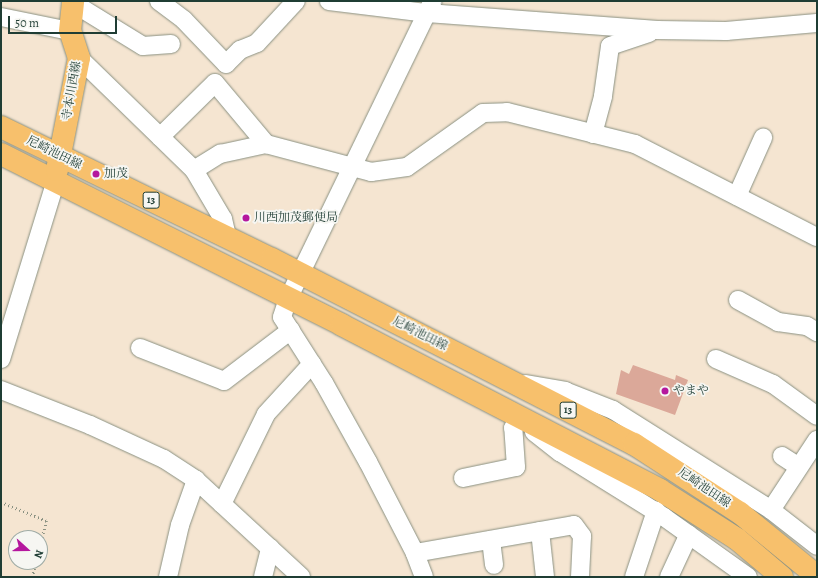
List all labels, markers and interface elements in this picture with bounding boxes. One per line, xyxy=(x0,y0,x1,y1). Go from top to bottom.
scale bar xyxy=(10,8,119,34)
text: 50 m xyxy=(15,15,39,31)
street label: 寺本川西線 xyxy=(60,60,84,122)
street label: 尼崎池田線 xyxy=(24,133,84,173)
place label: 加茂 xyxy=(104,167,128,181)
marker: 加茂 xyxy=(91,169,101,179)
road number: 13 xyxy=(142,191,160,209)
place label: 川西加茂郵便局 xyxy=(254,211,338,225)
marker: 川西加茂郵便局 xyxy=(241,213,251,223)
street label: 尼崎池田線 xyxy=(390,314,450,354)
place label: やまや xyxy=(673,384,709,398)
marker: やまや xyxy=(660,386,670,396)
road number: 13 xyxy=(559,401,577,419)
street label: 尼崎池田線 xyxy=(675,465,733,511)
north arrow xyxy=(8,530,48,570)
text: N xyxy=(30,548,47,561)

